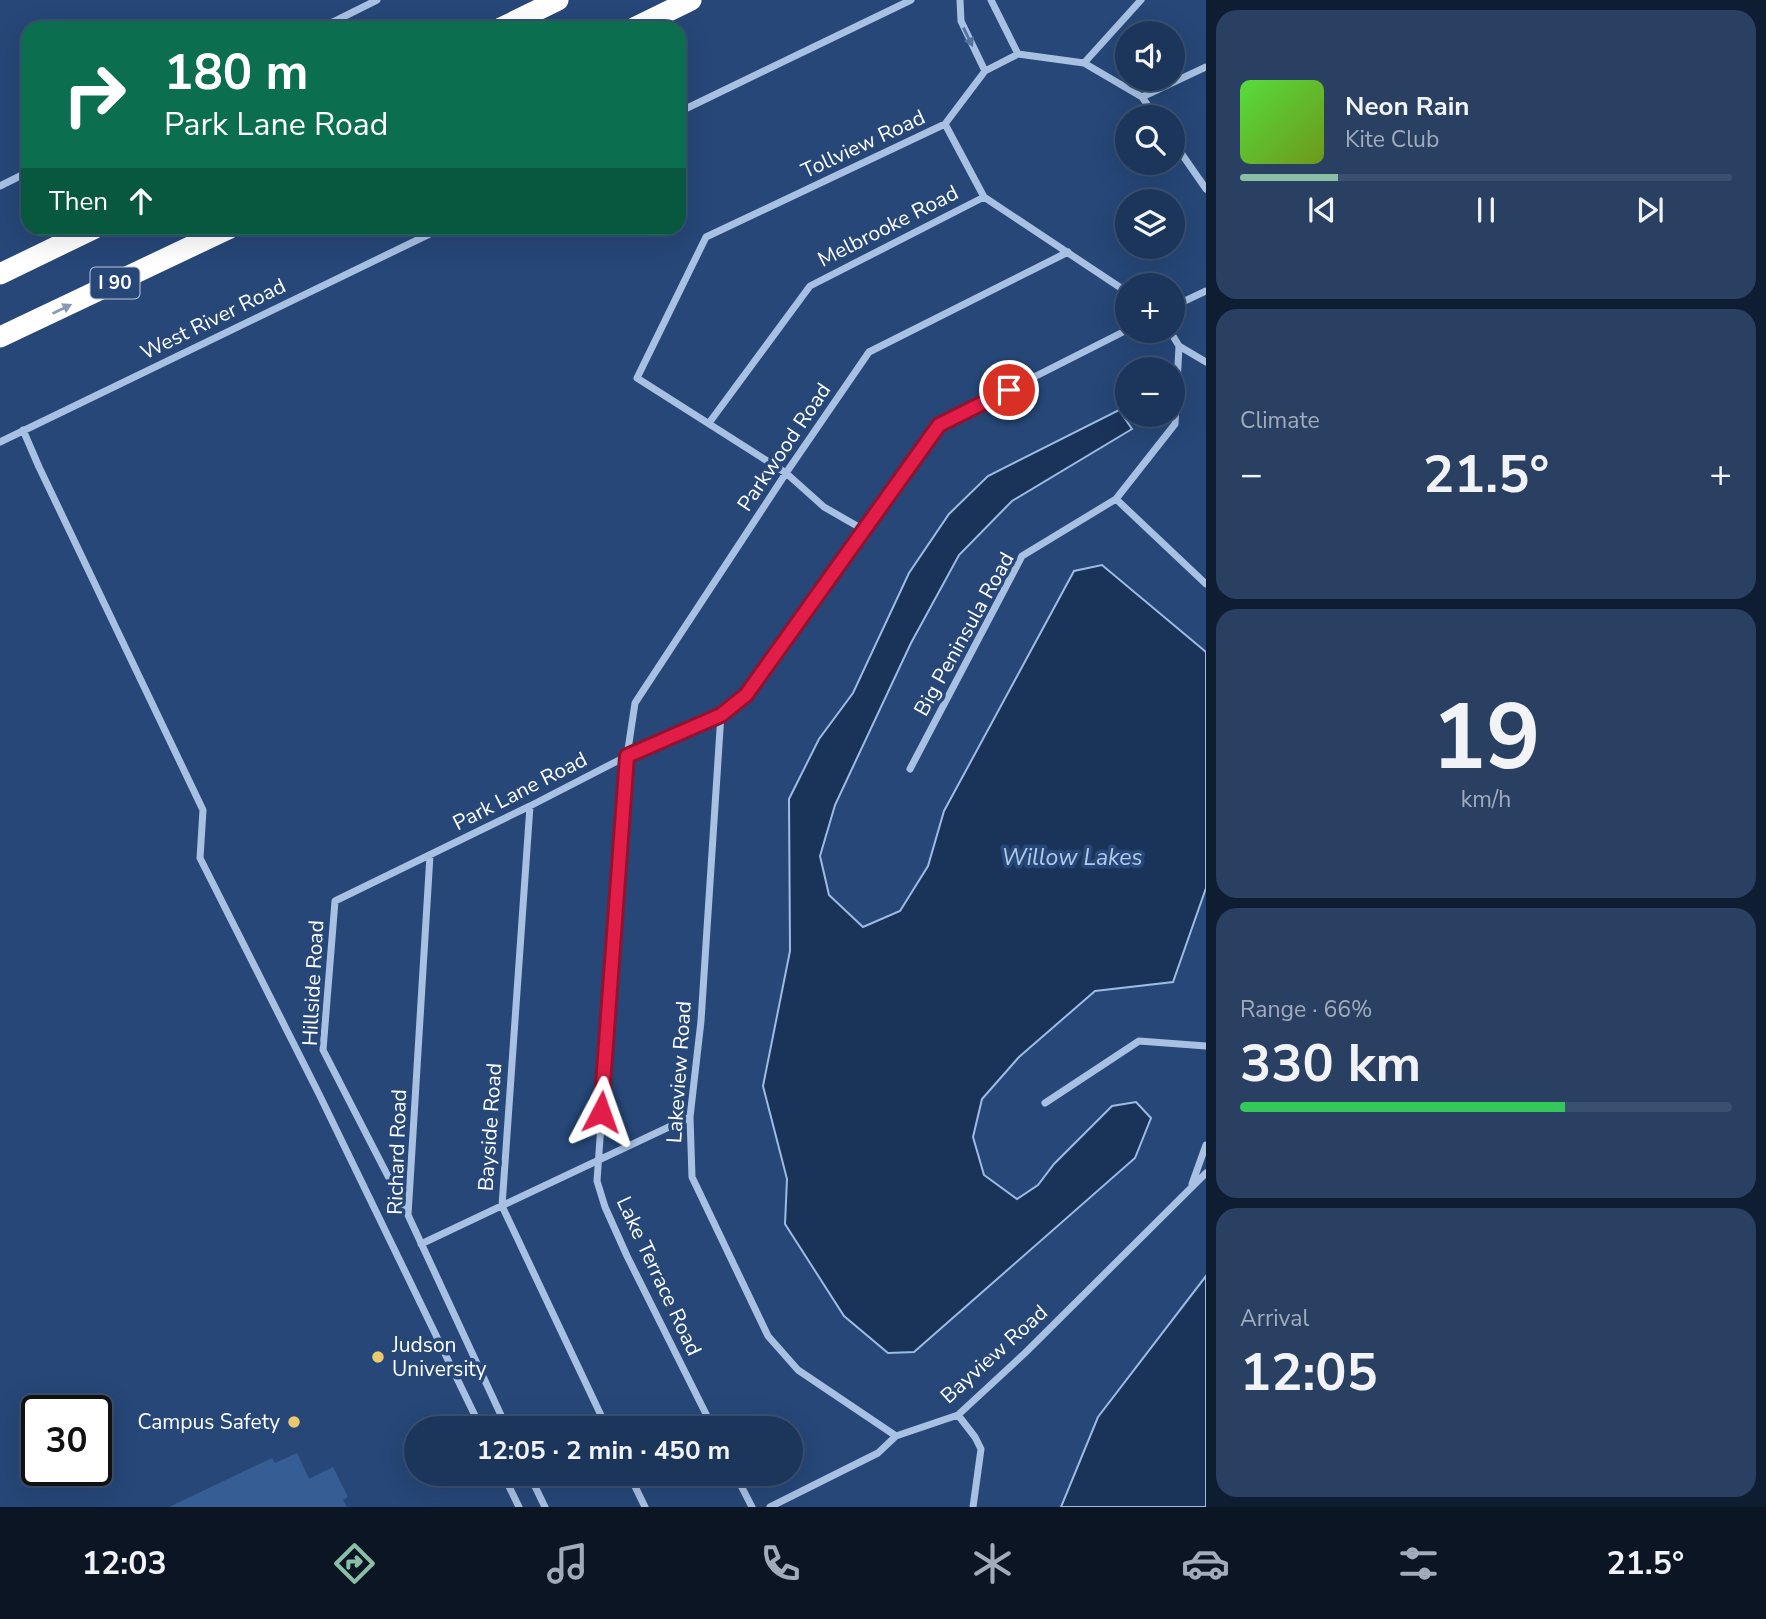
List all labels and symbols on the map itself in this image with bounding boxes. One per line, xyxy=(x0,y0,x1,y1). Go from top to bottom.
one-way arrow xyxy=(962,27,974,47)
street label: Tollview Road xyxy=(797,103,929,185)
street label: Melbrooke Road xyxy=(813,179,963,273)
road number: I 90 xyxy=(90,268,140,298)
street label: West River Road xyxy=(136,272,290,366)
one-way arrow xyxy=(52,303,72,314)
pin xyxy=(979,360,1039,420)
street label: Parkwood Road xyxy=(731,377,837,517)
street label: Big Peninsula Road xyxy=(907,547,1021,721)
street label: Park Lane Road xyxy=(448,745,592,837)
water label: Willow Lakes xyxy=(1001,842,1143,873)
street label: Hillside Road xyxy=(296,919,330,1047)
street label: Lakeview Road xyxy=(660,1000,698,1144)
street label: Bayside Road xyxy=(472,1062,508,1192)
position arrow xyxy=(564,1075,638,1149)
street label: Richard Road xyxy=(381,1089,413,1215)
street label: Lake Terrace Road xyxy=(610,1192,708,1360)
street label: Bayview Road xyxy=(934,1298,1054,1410)
place label: Judson University xyxy=(391,1331,487,1383)
marker: Judson University xyxy=(370,1349,386,1365)
speed limit sign: 30 xyxy=(21,1395,112,1486)
place label: Campus Safety xyxy=(137,1408,280,1436)
marker: Campus Safety xyxy=(286,1414,302,1430)

